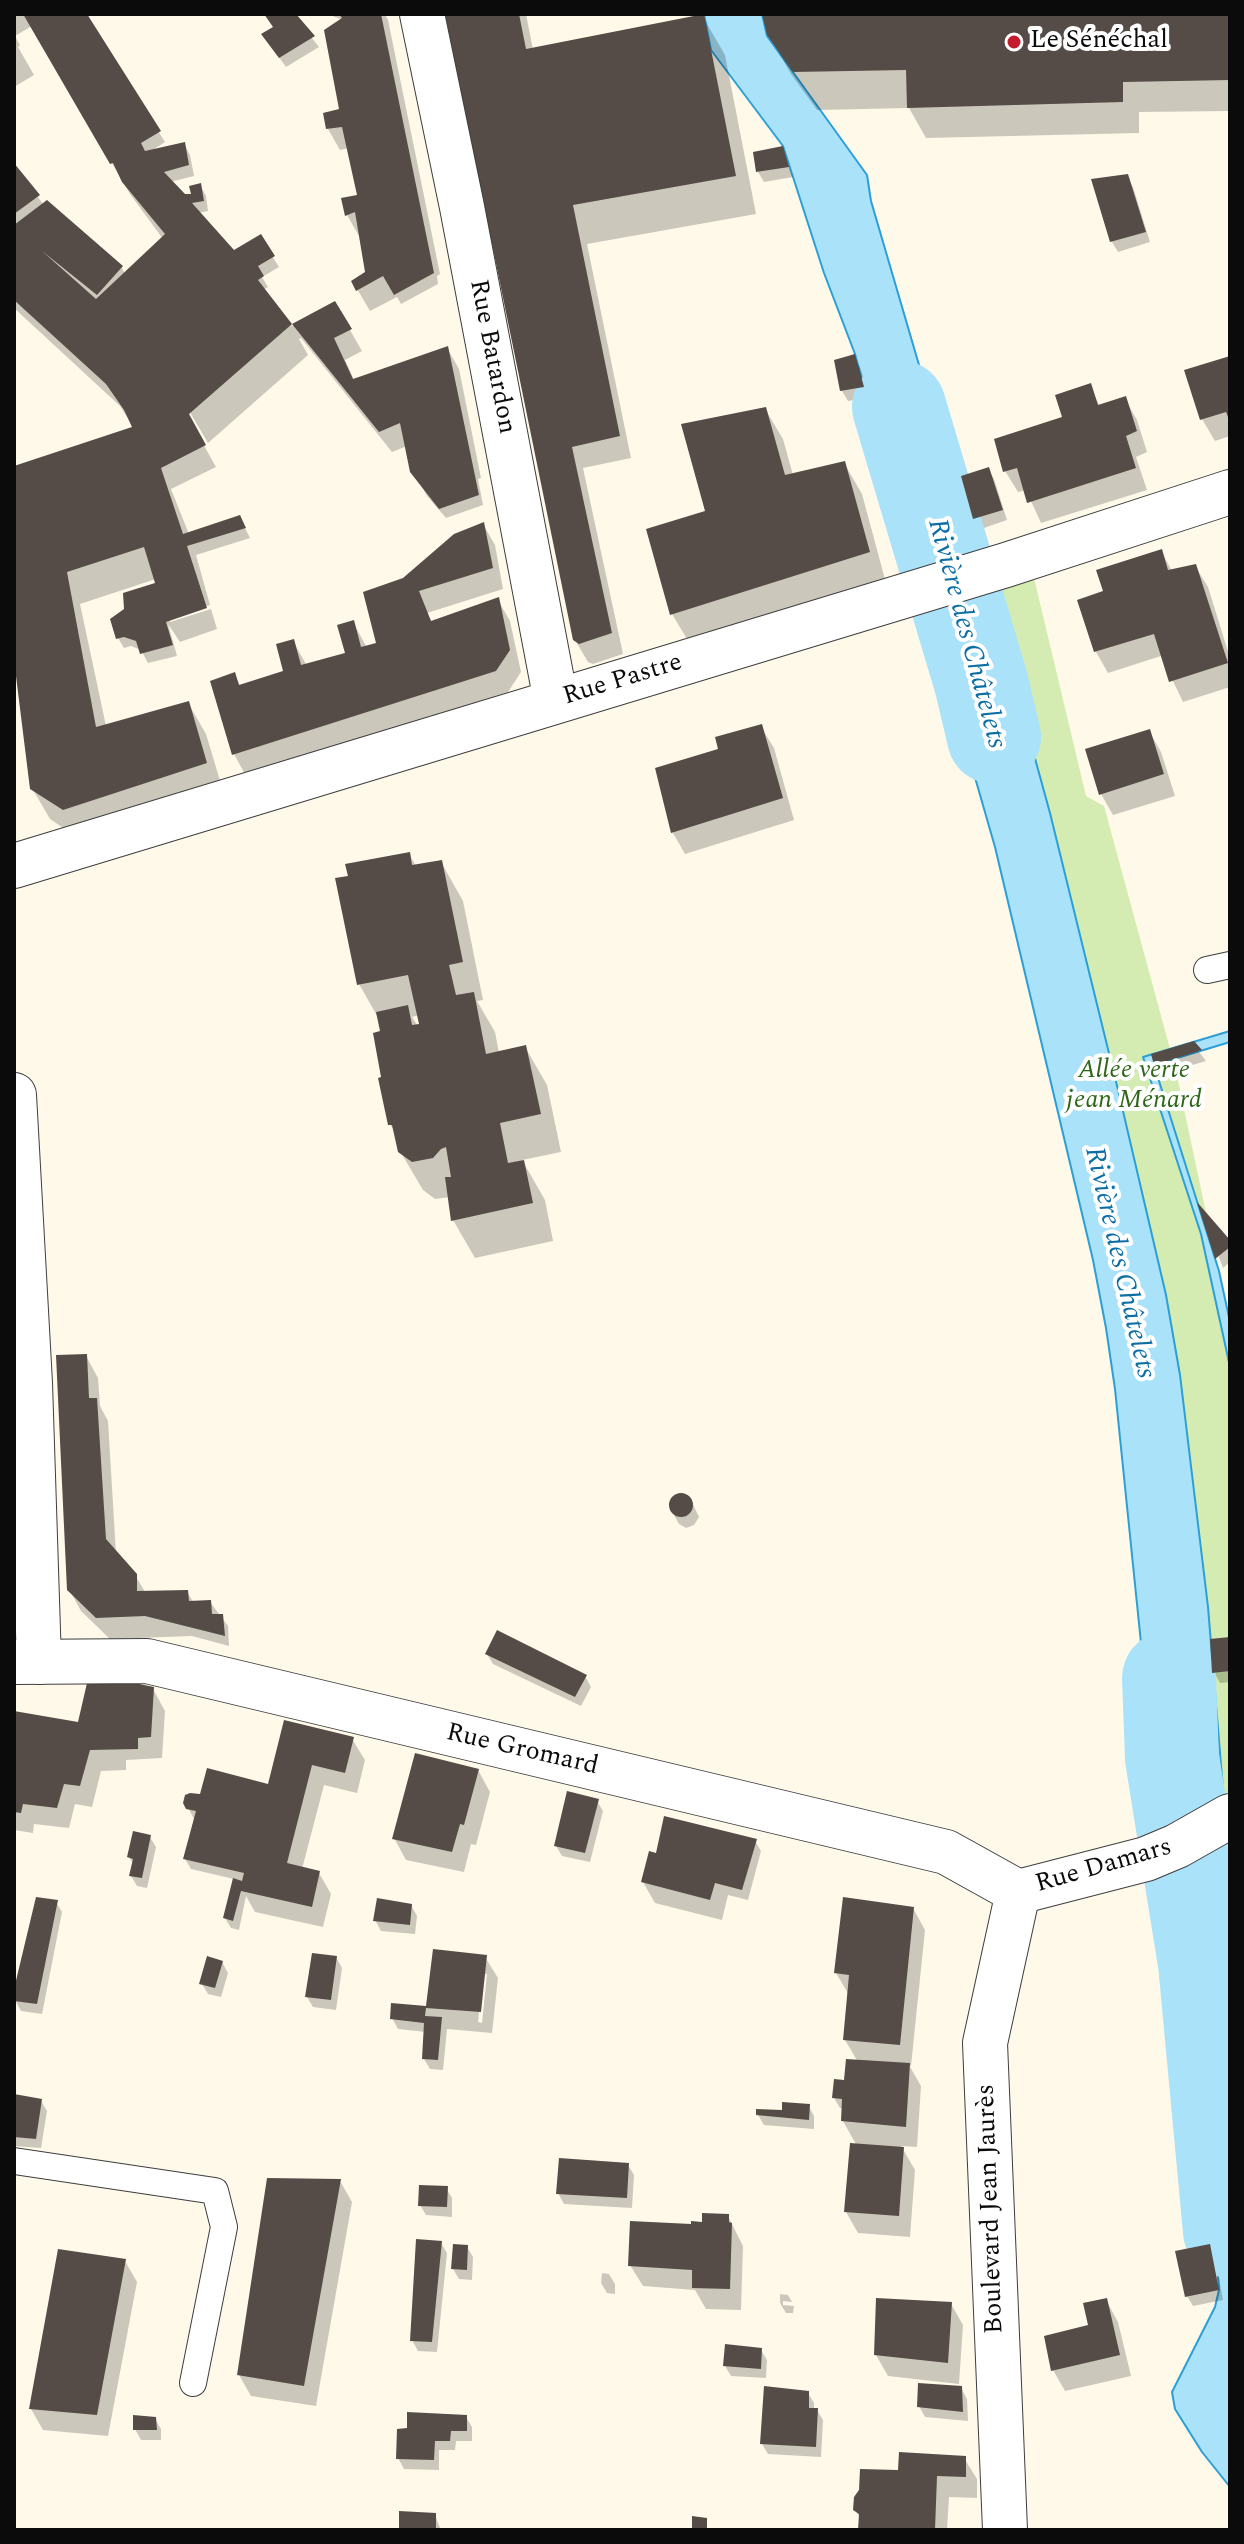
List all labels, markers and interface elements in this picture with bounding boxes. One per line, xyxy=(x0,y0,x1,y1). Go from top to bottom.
place label: Le Sénéchal xyxy=(1030,26,1168,58)
marker: Le Sénéchal xyxy=(1005,33,1023,51)
street label: Rue Batardon xyxy=(461,277,521,437)
water label: Rivière des Châtelets xyxy=(918,515,1012,753)
street label: Rue Pastre xyxy=(560,648,686,714)
park label: Allée verte jean Ménard xyxy=(1066,1056,1202,1118)
water label: Rivière des Châtelets xyxy=(1075,1144,1161,1382)
street label: Rue Gromard xyxy=(443,1718,601,1784)
street label: Rue Damars xyxy=(1032,1833,1176,1901)
street label: Boulevard Jean Jaurès xyxy=(972,2083,1012,2335)

